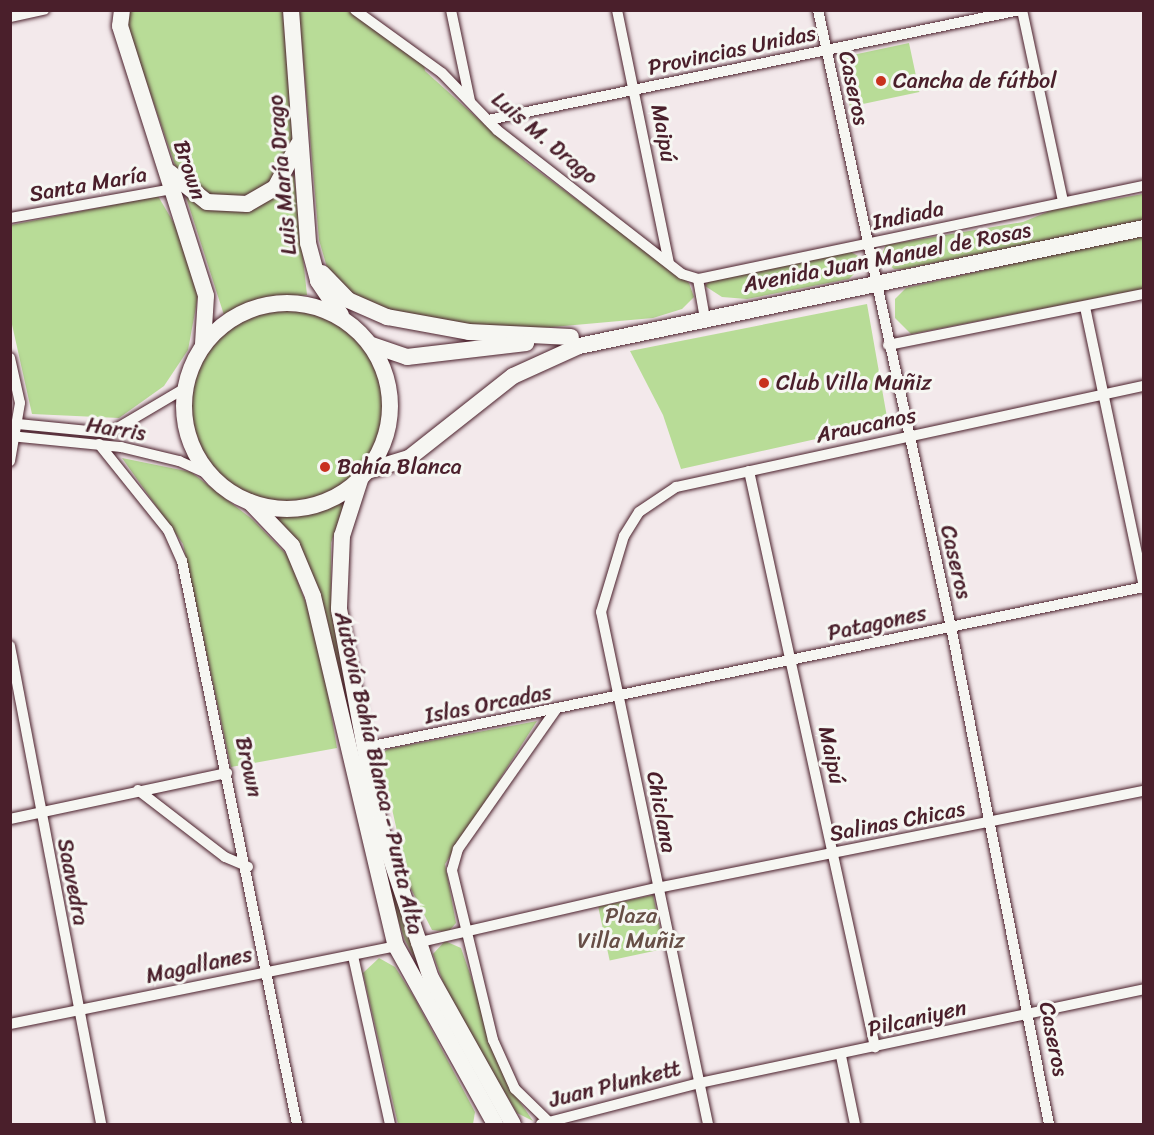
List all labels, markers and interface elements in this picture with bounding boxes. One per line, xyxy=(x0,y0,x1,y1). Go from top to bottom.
street label: Provincias Unidas xyxy=(646,19,818,81)
street label: Caseros xyxy=(833,49,875,127)
place label: Cancha de fútbol xyxy=(893,68,1058,94)
marker: Cancha de fútbol xyxy=(874,74,888,88)
street label: Luis M. Drago xyxy=(487,86,603,190)
street label: Luis María Drago xyxy=(262,94,302,256)
street label: Maipú xyxy=(645,102,683,164)
street label: Brown xyxy=(168,137,212,203)
street label: Santa María xyxy=(27,161,149,207)
street label: Indiada xyxy=(870,195,946,235)
street label: Avenida Juan Manuel de Rosas xyxy=(741,216,1033,298)
place label: Club Villa Muñiz xyxy=(776,370,932,396)
marker: Club Villa Muñiz xyxy=(757,376,771,390)
street label: Araucanos xyxy=(814,402,918,448)
street label: Harris xyxy=(84,411,148,447)
place label: Bahía Blanca xyxy=(337,454,461,480)
marker: Bahía Blanca xyxy=(318,460,332,474)
street label: Caseros xyxy=(935,522,977,602)
street label: Patagones xyxy=(825,600,929,646)
street label: Autovía Bahía Blanca - Punta Alta xyxy=(329,609,429,937)
street label: Islas Orcadas xyxy=(422,679,554,729)
street label: Maipú xyxy=(813,724,851,786)
street label: Brown xyxy=(230,734,268,800)
street label: Chiclana xyxy=(641,769,683,855)
street label: Salinas Chicas xyxy=(827,795,967,847)
street label: Saavedra xyxy=(52,836,94,928)
park label: Plaza Villa Muñiz xyxy=(578,902,684,954)
street label: Magallanes xyxy=(143,941,255,989)
street label: Pilcaniyen xyxy=(865,994,969,1042)
street label: Caseros xyxy=(1034,1000,1074,1078)
street label: Juan Plunkett xyxy=(546,1055,684,1113)

